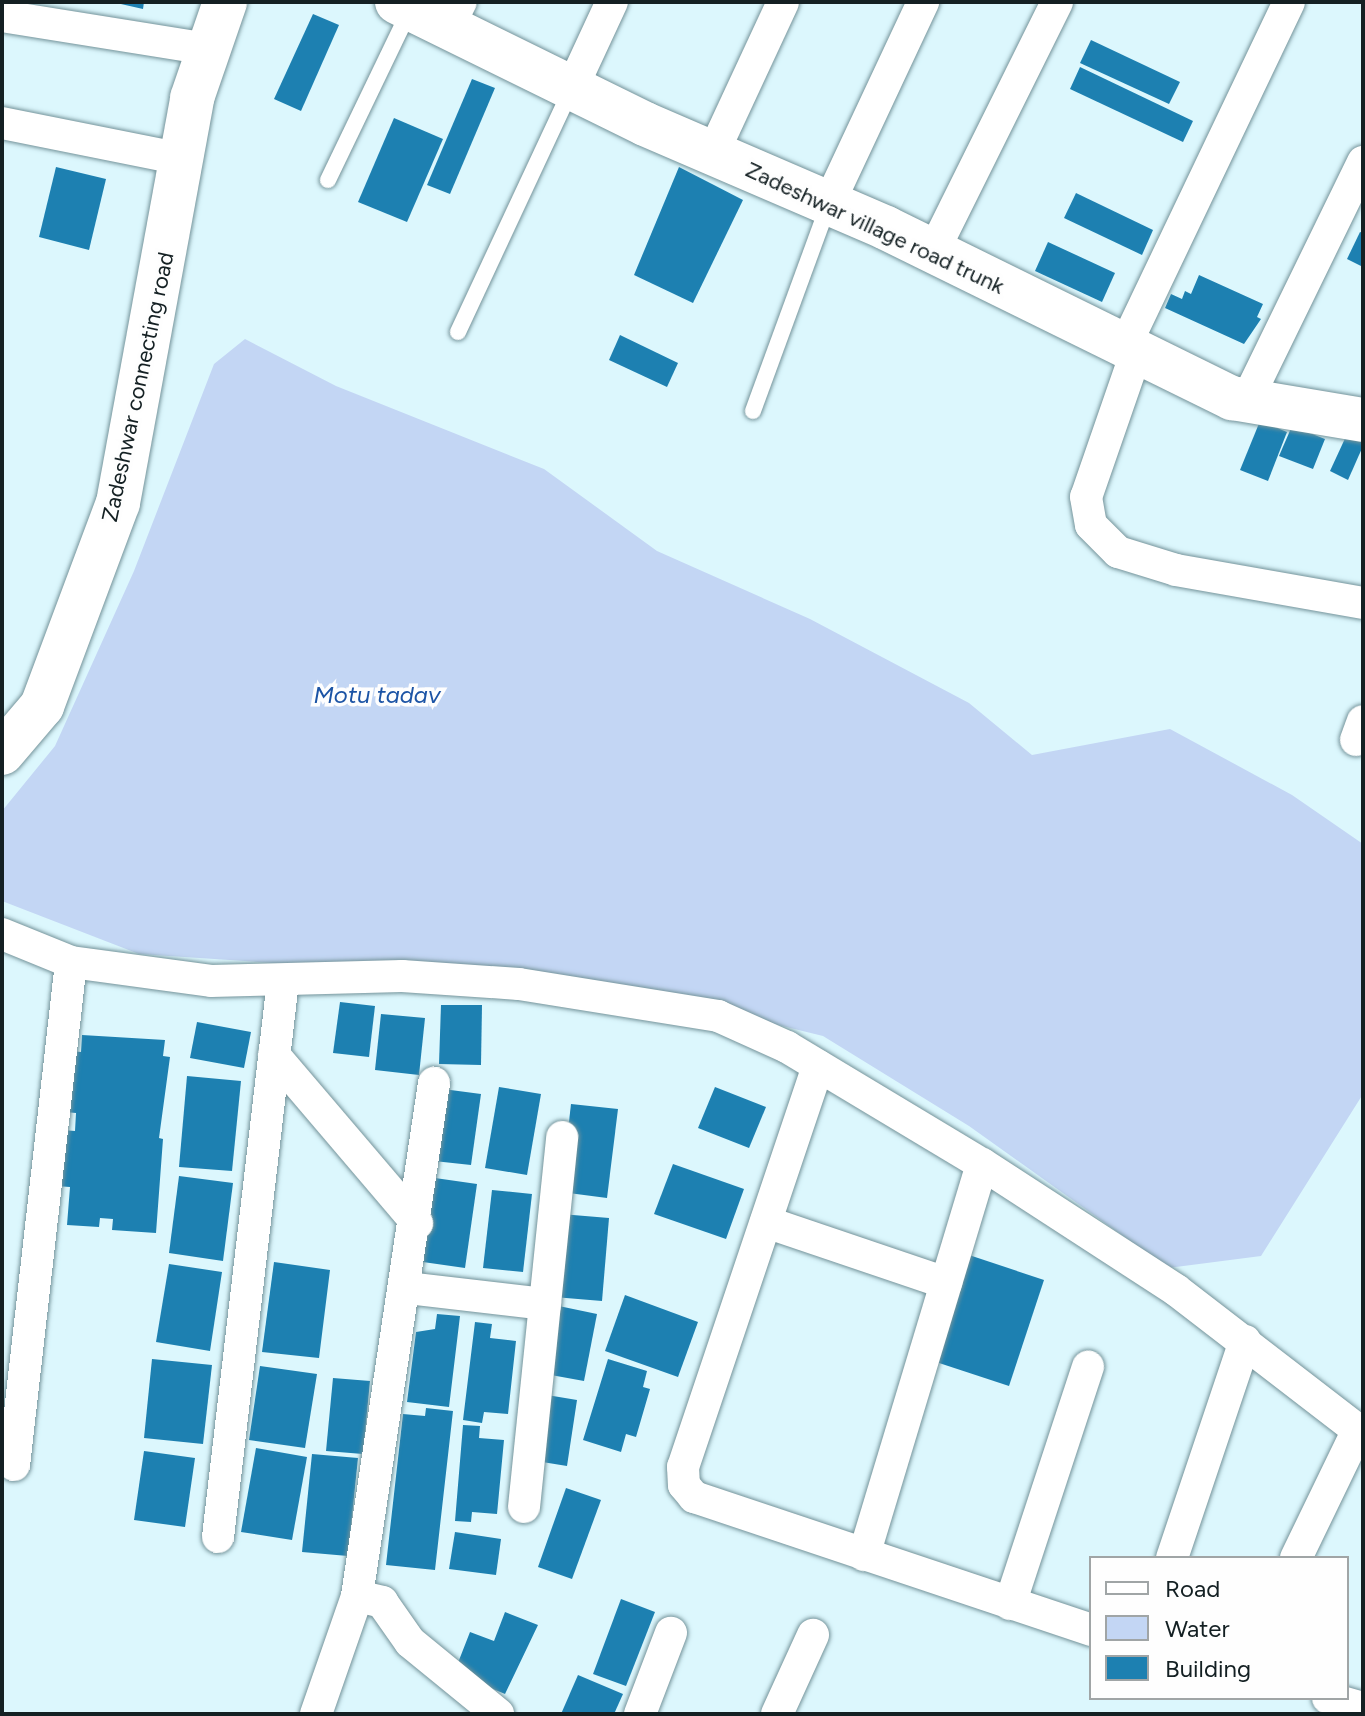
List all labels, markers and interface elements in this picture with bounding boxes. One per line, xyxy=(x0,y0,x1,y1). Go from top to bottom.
street label: Zadeshwar village road trunk xyxy=(742,156,1008,300)
street label: Zadeshwar connecting road xyxy=(96,250,180,524)
water label: Motu tadav xyxy=(314,681,440,709)
legend xyxy=(1089,1556,1349,1700)
text: Road xyxy=(1165,1574,1220,1603)
text: Water xyxy=(1165,1614,1230,1643)
text: Building xyxy=(1165,1654,1251,1683)

